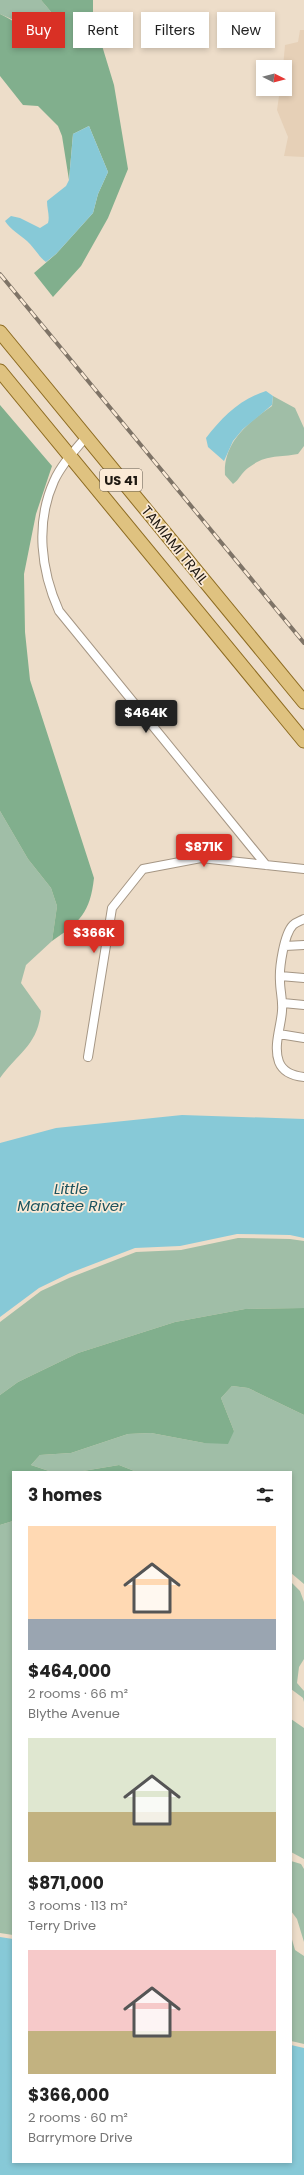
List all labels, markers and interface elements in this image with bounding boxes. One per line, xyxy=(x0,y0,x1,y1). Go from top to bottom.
chip: Buy xyxy=(12,12,65,48)
chip: Rent xyxy=(73,12,133,48)
chip: Filters xyxy=(141,12,209,48)
chip: New xyxy=(217,12,275,48)
north arrow xyxy=(256,60,292,96)
map controls xyxy=(256,60,292,96)
road number: US 41 xyxy=(100,469,142,491)
street label: TAMIAMI TRAIL xyxy=(137,501,213,589)
pin: $464K xyxy=(118,700,174,734)
text: $464K xyxy=(124,703,168,722)
pin: $871K xyxy=(176,834,232,868)
text: $871K xyxy=(185,837,223,856)
pin: $366K xyxy=(66,920,122,954)
text: $366K xyxy=(73,923,115,942)
water label: Little Manatee River xyxy=(17,1178,125,1216)
text: 3 homes xyxy=(28,1483,102,1507)
icon: filters xyxy=(254,1484,276,1506)
icon: home xyxy=(116,1552,188,1624)
text: $464,000 xyxy=(28,1659,111,1683)
text: 2 rooms · 66 m² xyxy=(28,1684,128,1703)
text: Blythe Avenue xyxy=(28,1704,120,1723)
icon: home xyxy=(116,1764,188,1836)
text: $871,000 xyxy=(28,1871,104,1895)
text: 3 rooms · 113 m² xyxy=(28,1896,128,1915)
text: Terry Drive xyxy=(28,1916,96,1935)
icon: home xyxy=(116,1976,188,2048)
text: $366,000 xyxy=(28,2083,109,2107)
text: 2 rooms · 60 m² xyxy=(28,2108,128,2127)
text: Barrymore Drive xyxy=(28,2128,132,2147)

